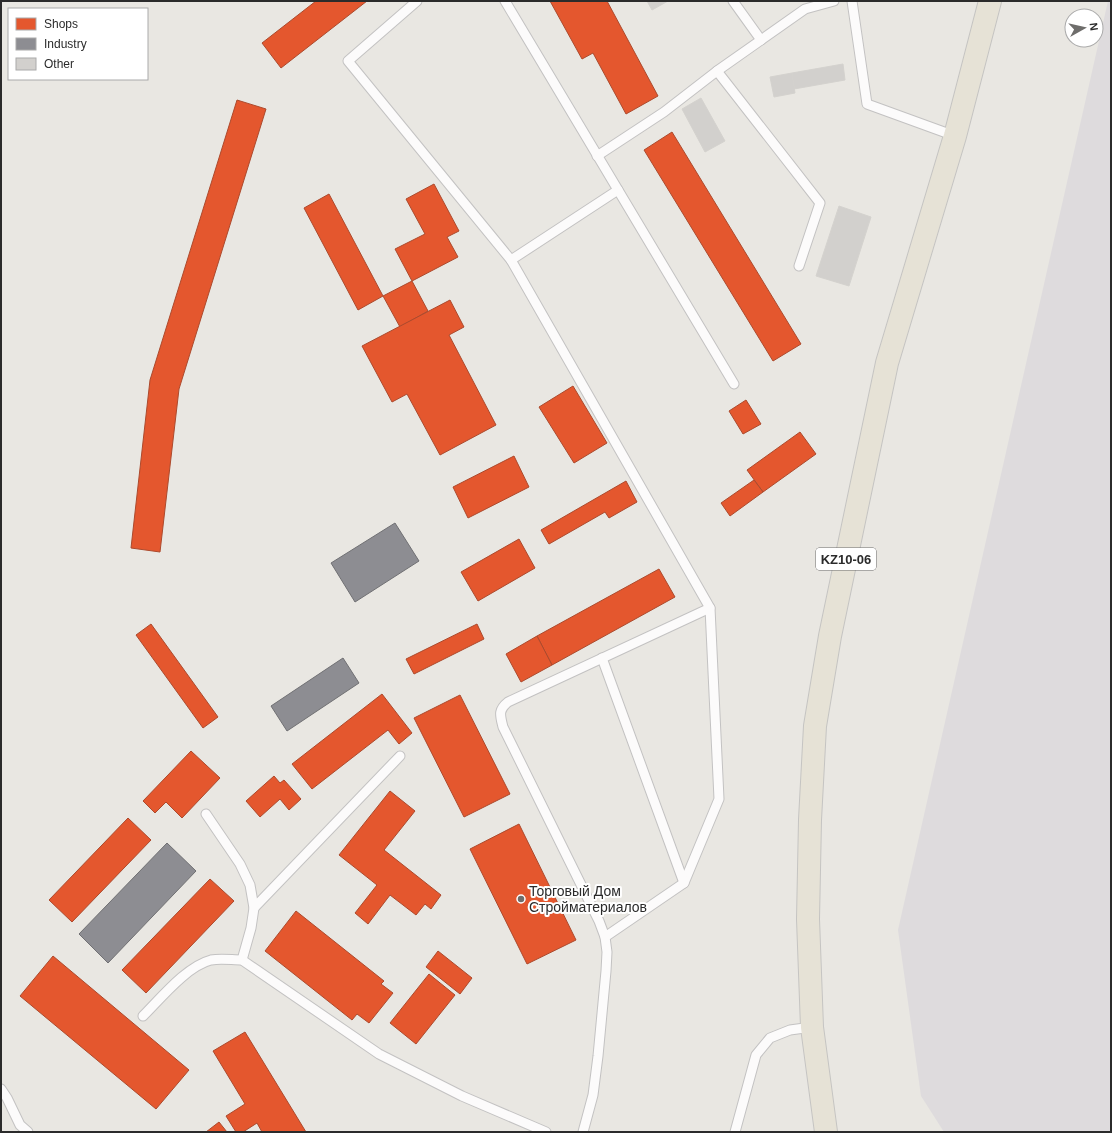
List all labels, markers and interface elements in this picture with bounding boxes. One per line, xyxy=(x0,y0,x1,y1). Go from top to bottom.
legend xyxy=(8,8,148,80)
north arrow xyxy=(1064,8,1104,48)
text: Shops xyxy=(44,17,78,31)
text: N xyxy=(1087,22,1100,31)
text: Industry xyxy=(44,37,87,51)
text: Other xyxy=(44,57,74,71)
road number: KZ10-06 xyxy=(816,548,876,570)
place label: Торговый Дом Стройматериалов xyxy=(529,883,647,915)
marker: Торговый Дом Стройматериалов xyxy=(516,894,526,904)

